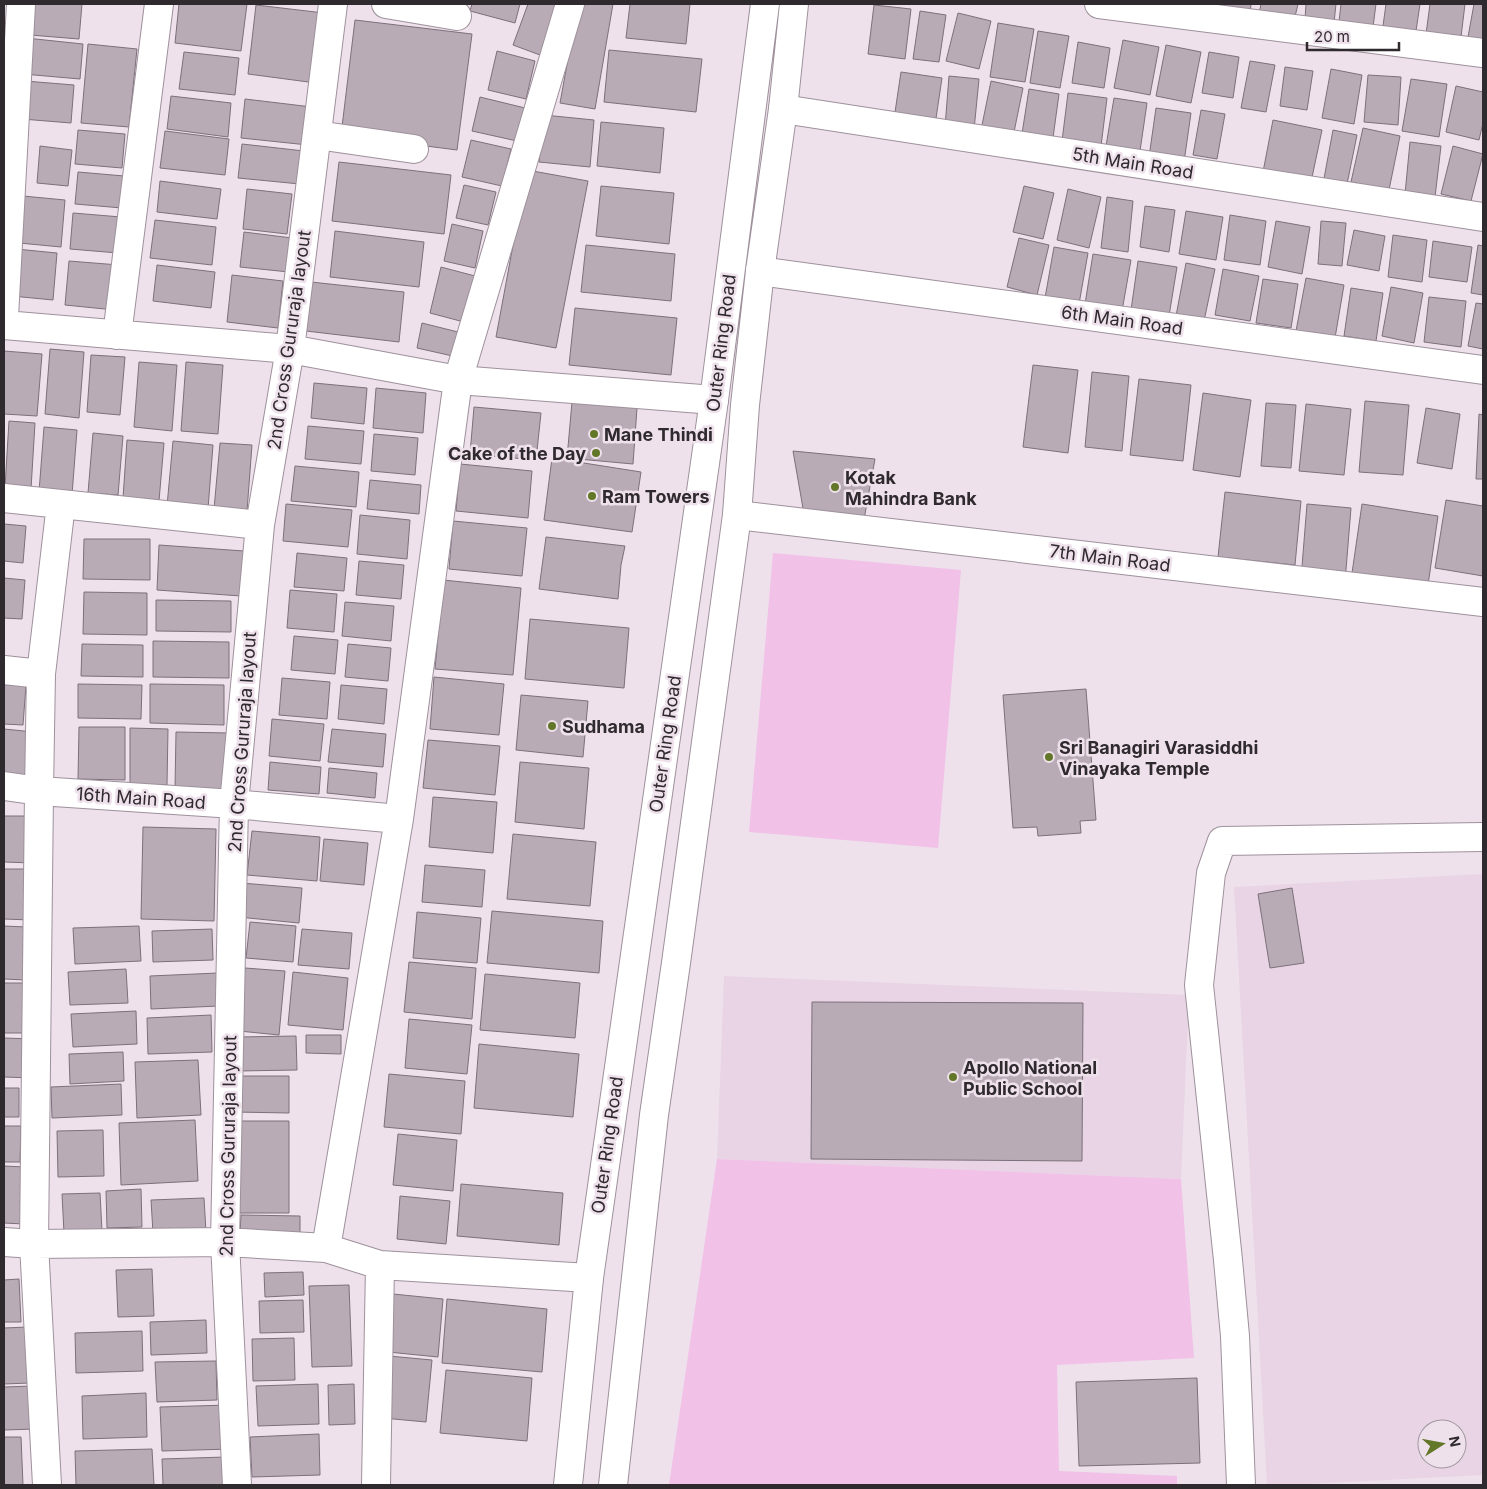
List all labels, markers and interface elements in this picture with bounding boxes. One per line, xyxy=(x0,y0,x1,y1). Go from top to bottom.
scale bar xyxy=(1307,20,1400,52)
text: 20 m xyxy=(1314,27,1350,46)
street label: 5th Main Road xyxy=(1071,143,1195,183)
street label: 2nd Cross Gururaja layout xyxy=(263,229,315,451)
street label: Outer Ring Road xyxy=(702,273,740,413)
street label: 6th Main Road xyxy=(1060,301,1184,339)
place label: Mane Thindi xyxy=(604,424,713,445)
marker: Mane Thindi xyxy=(588,428,600,440)
place label: Cake of the Day xyxy=(448,443,586,464)
marker: Cake of the Day xyxy=(590,447,602,459)
place label: Kotak Mahindra Bank xyxy=(845,467,977,509)
marker: Kotak Mahindra Bank xyxy=(829,481,841,493)
place label: Ram Towers xyxy=(602,486,709,507)
marker: Ram Towers xyxy=(586,490,598,502)
street label: 7th Main Road xyxy=(1048,540,1172,576)
street label: 2nd Cross Gururaja layout xyxy=(224,631,260,853)
street label: Outer Ring Road xyxy=(645,674,685,814)
place label: Sudhama xyxy=(562,716,645,737)
marker: Sudhama xyxy=(546,720,558,732)
place label: Sri Banagiri Varasiddhi Vinayaka Temple xyxy=(1059,737,1258,779)
marker: Sri Banagiri Varasiddhi Vinayaka Temple xyxy=(1043,751,1055,763)
street label: 16th Main Road xyxy=(75,783,207,813)
street label: 2nd Cross Gururaja layout xyxy=(216,1035,240,1257)
place label: Apollo National Public School xyxy=(963,1057,1097,1099)
marker: Apollo National Public School xyxy=(947,1071,959,1083)
street label: Outer Ring Road xyxy=(587,1075,627,1215)
north arrow xyxy=(1417,1419,1467,1469)
text: N xyxy=(1446,1435,1465,1448)

